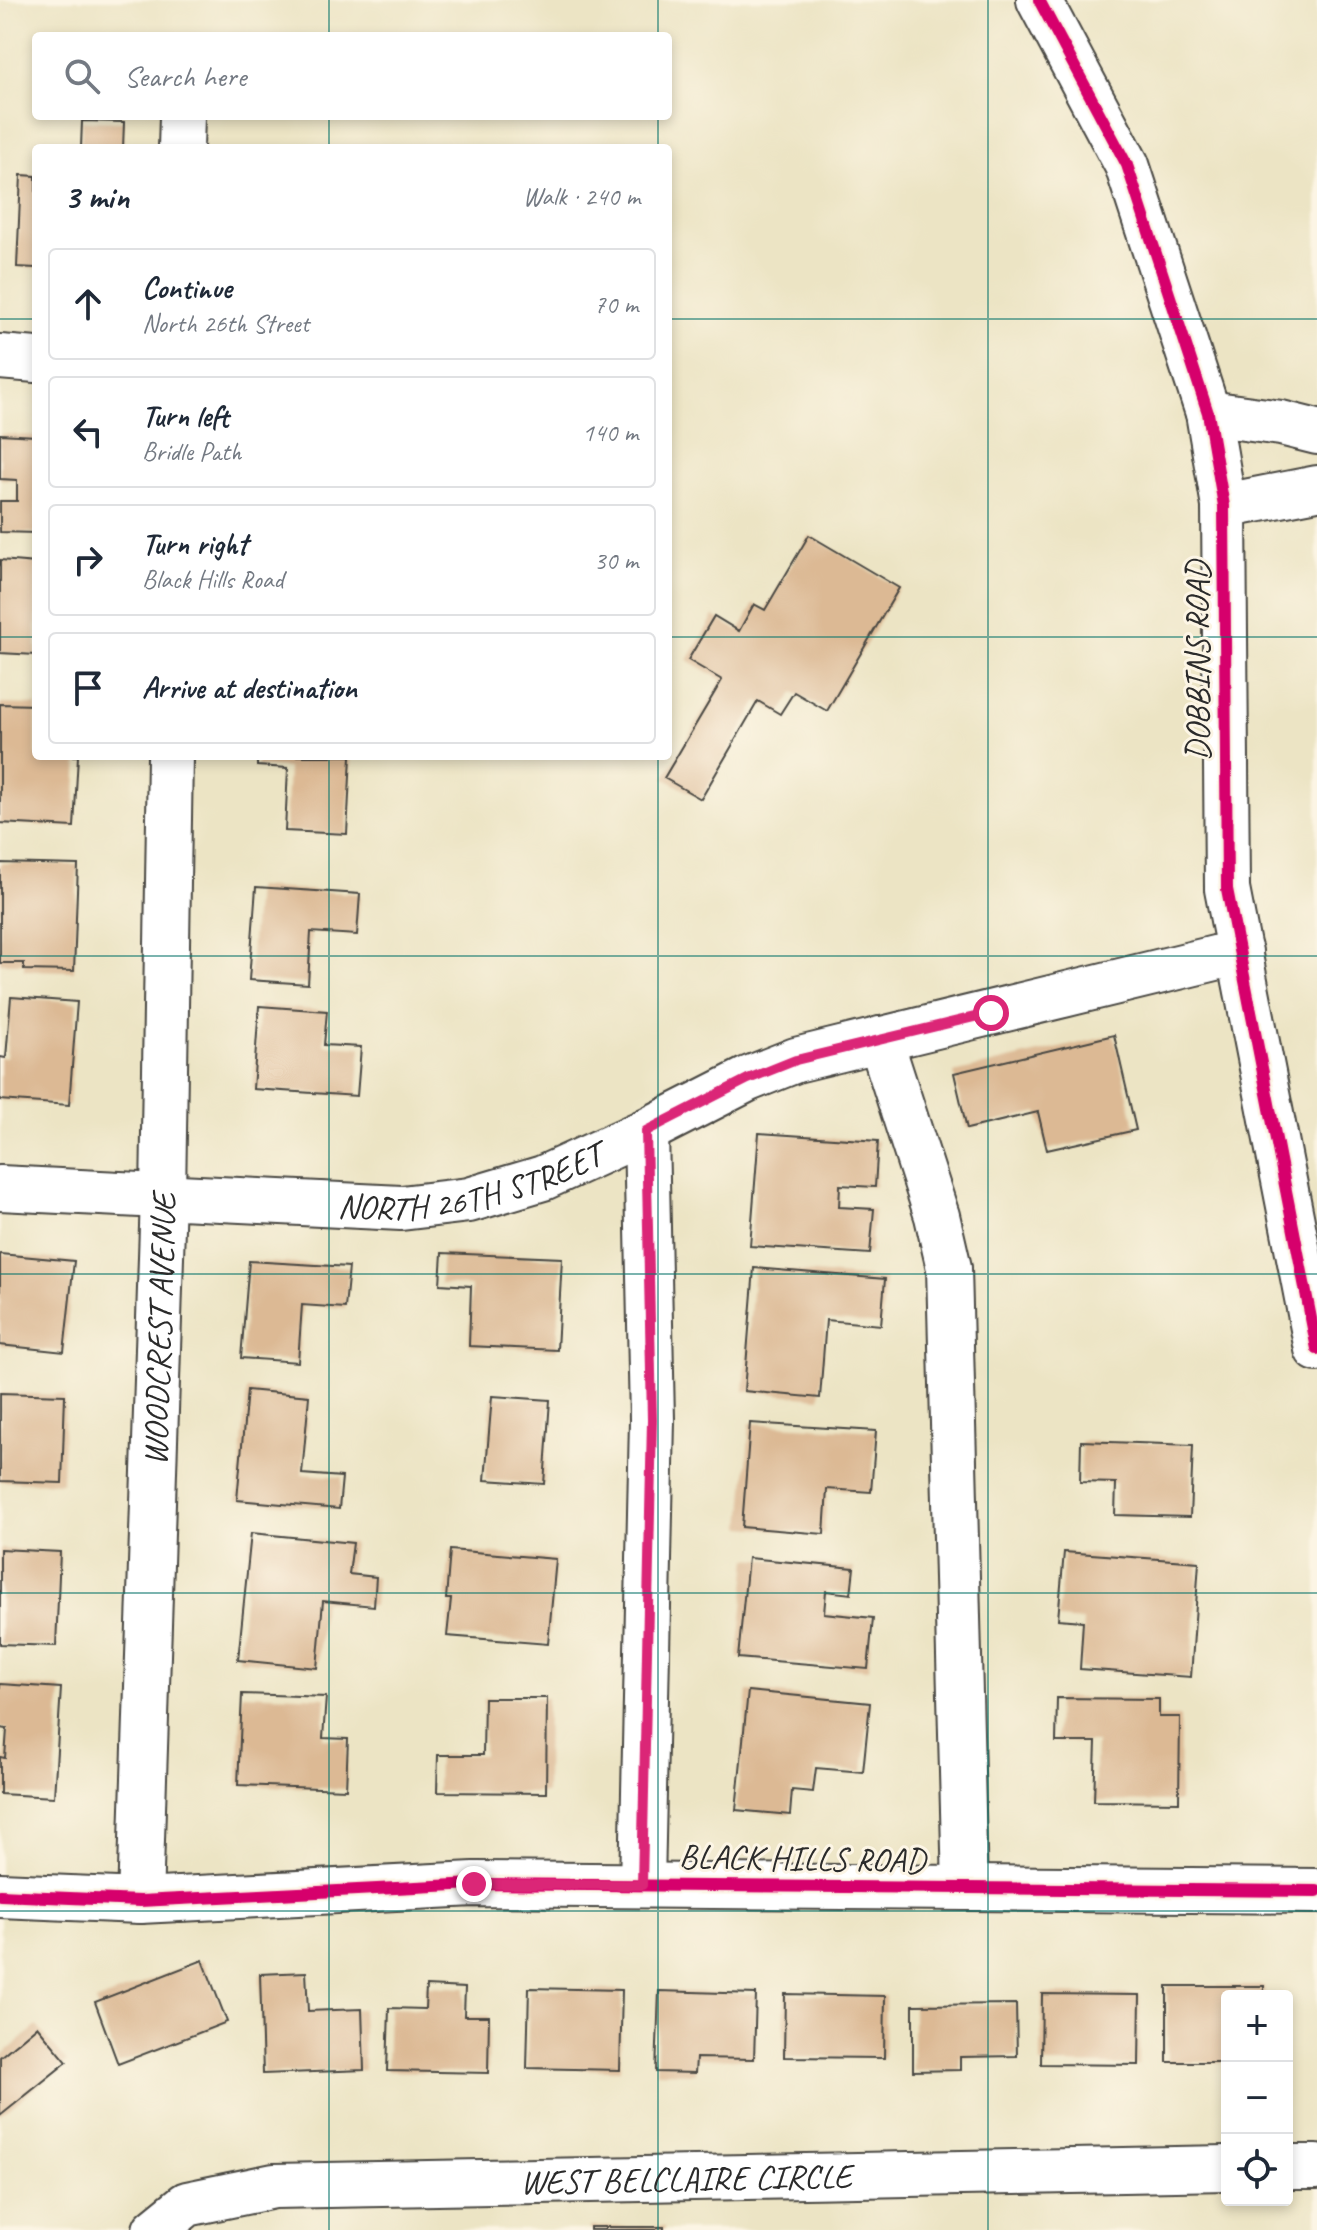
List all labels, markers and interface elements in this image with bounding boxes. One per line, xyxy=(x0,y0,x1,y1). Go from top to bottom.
search box xyxy=(32,32,672,120)
icon: search xyxy=(60,54,104,98)
text: Search here xyxy=(124,57,246,95)
text: 3 min xyxy=(64,175,129,218)
text: Walk · 240 m xyxy=(523,180,640,213)
text: Continue xyxy=(142,269,232,307)
icon: ahead xyxy=(66,282,110,326)
text: 70 m xyxy=(594,288,638,321)
text: North 26th Street xyxy=(142,307,309,340)
text: Turn left xyxy=(142,397,229,435)
icon: left xyxy=(66,410,110,454)
text: 140 m xyxy=(582,416,638,449)
text: Bridle Path xyxy=(142,435,241,468)
text: Turn right xyxy=(142,525,247,563)
icon: right xyxy=(66,538,110,582)
text: 30 m xyxy=(594,544,638,577)
street label: DOBBINS ROAD xyxy=(1176,558,1219,761)
text: Black Hills Road xyxy=(142,563,283,596)
icon: arrive xyxy=(66,666,110,710)
text: Arrive at destination xyxy=(142,669,357,707)
route start xyxy=(973,995,1009,1031)
street label: NORTH 26TH STREET xyxy=(337,1129,616,1230)
street label: WOODCREST AVENUE xyxy=(133,1189,185,1466)
street label: BLACK HILLS ROAD xyxy=(679,1834,929,1882)
route end xyxy=(456,1866,492,1902)
map controls xyxy=(1221,1990,1293,2206)
button: + xyxy=(1221,1990,1293,2062)
button: − xyxy=(1221,2062,1293,2134)
button: locate xyxy=(1221,2134,1293,2206)
street label: WEST BELCLAIRE CIRCLE xyxy=(520,2154,856,2203)

